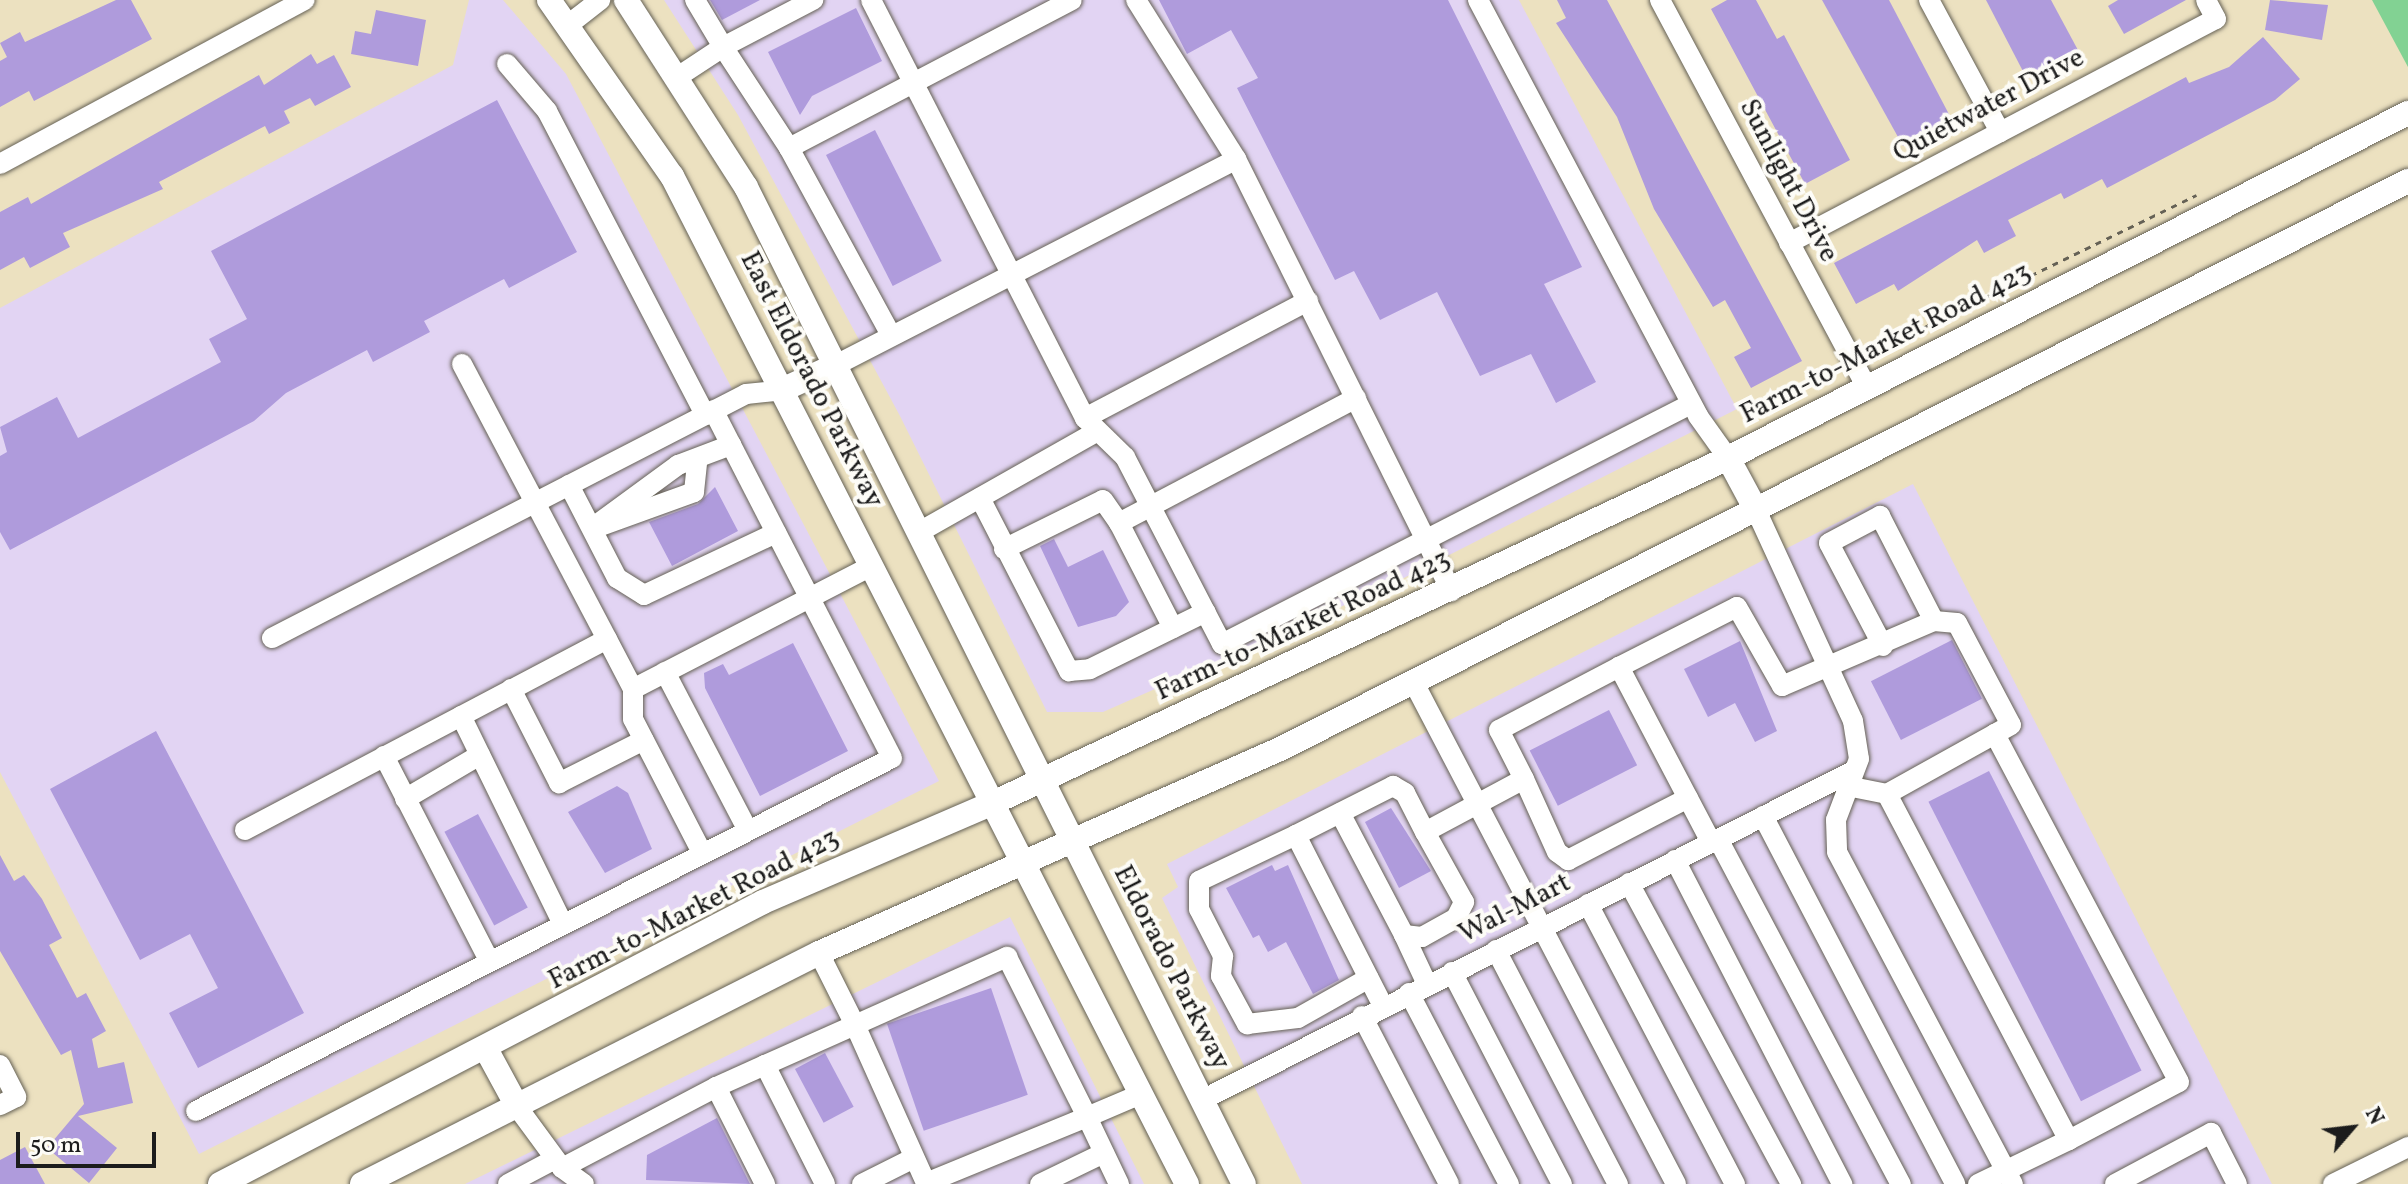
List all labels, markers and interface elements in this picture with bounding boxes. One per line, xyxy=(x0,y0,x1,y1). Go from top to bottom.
street label: Quietwater Drive xyxy=(1888,42,2090,170)
street label: Sunlight Drive xyxy=(1731,94,1845,268)
street label: East Eldorado Parkway xyxy=(732,246,890,514)
street label: Farm-to-Market Road 423 xyxy=(1735,256,2037,432)
street label: Farm-to-Market Road 423 xyxy=(1150,543,1456,709)
street label: Farm-to-Market Road 423 xyxy=(543,822,845,998)
street label: Eldorado Parkway xyxy=(1105,860,1237,1076)
street label: Wal-Mart xyxy=(1453,867,1577,951)
north arrow xyxy=(2312,1088,2392,1168)
text: N xyxy=(2356,1102,2391,1131)
scale bar xyxy=(20,1116,160,1166)
text: 50 m xyxy=(30,1129,82,1163)

